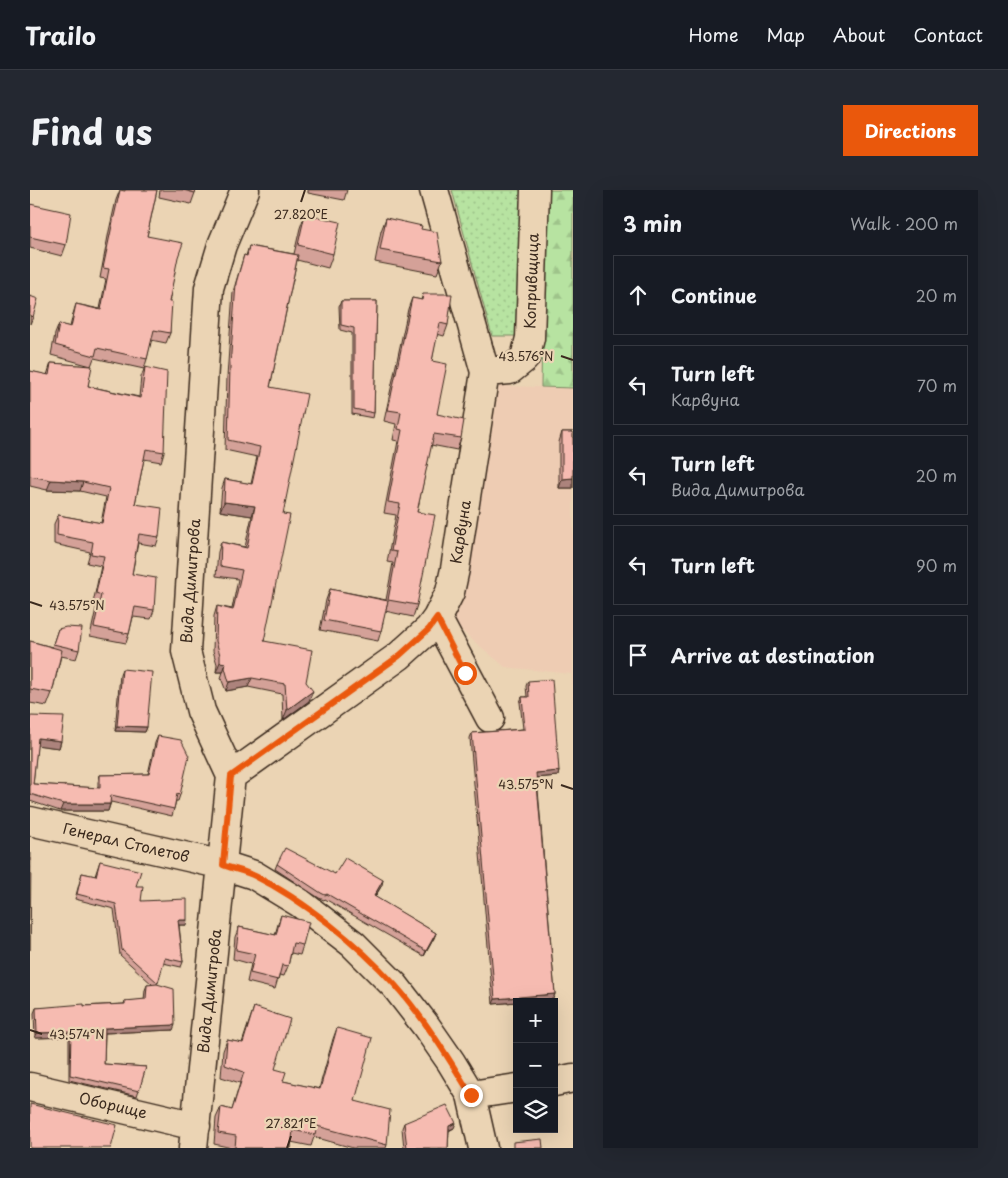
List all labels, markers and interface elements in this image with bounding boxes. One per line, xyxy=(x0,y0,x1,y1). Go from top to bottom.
text: Trailo xyxy=(25,17,96,53)
text: Home xyxy=(688,21,738,48)
text: Map xyxy=(766,21,805,48)
text: About xyxy=(833,21,885,48)
text: Contact xyxy=(913,21,983,48)
text: Find us xyxy=(30,104,152,157)
button: Directions xyxy=(843,105,978,156)
text: 27.820°E xyxy=(274,205,328,223)
text: 3 min xyxy=(623,207,682,239)
text: Walk · 200 m xyxy=(850,211,958,235)
street label: Копривщица xyxy=(517,232,544,329)
icon: ahead xyxy=(624,281,652,309)
text: Continue xyxy=(671,281,757,309)
text: 20 m xyxy=(916,283,957,307)
text: 43.576°N xyxy=(499,347,553,365)
text: Turn left xyxy=(671,359,755,387)
icon: left xyxy=(624,371,652,399)
text: 70 m xyxy=(917,373,957,397)
text: Карвуна xyxy=(671,387,739,411)
text: Turn left xyxy=(671,449,755,477)
icon: left xyxy=(624,461,652,489)
text: 20 m xyxy=(916,463,957,487)
text: Вида Димитрова xyxy=(671,477,804,501)
street label: Карвуна xyxy=(443,498,476,565)
street label: Вида Димитрова xyxy=(174,517,205,644)
icon: left xyxy=(624,551,652,579)
text: Turn left xyxy=(671,551,755,579)
text: 90 m xyxy=(916,553,957,577)
text: 43.575°N xyxy=(49,596,105,614)
icon: arrive xyxy=(624,641,652,669)
text: Arrive at destination xyxy=(671,641,875,669)
route start xyxy=(454,662,477,685)
text: 43.575°N xyxy=(498,775,554,793)
street label: Генерал Столетов xyxy=(61,816,192,867)
street label: Вида Димитрова xyxy=(191,927,227,1054)
map controls xyxy=(513,998,558,1133)
button: + xyxy=(513,998,558,1043)
text: 43.574°N xyxy=(49,1025,105,1043)
button: − xyxy=(513,1043,558,1088)
route end xyxy=(460,1084,483,1107)
street label: Оборище xyxy=(77,1086,150,1124)
button: layers xyxy=(513,1088,558,1133)
text: 27.821°E xyxy=(265,1114,317,1132)

